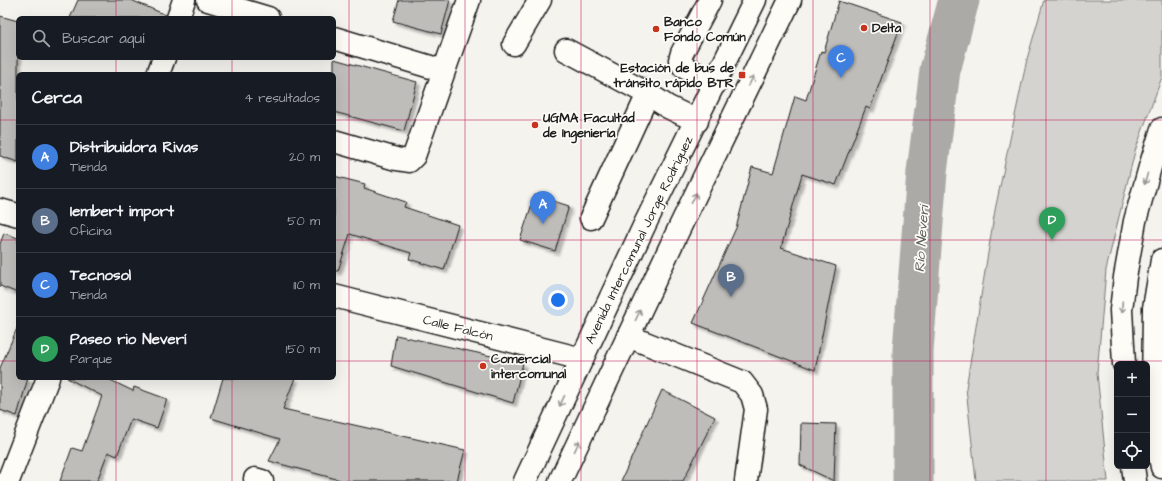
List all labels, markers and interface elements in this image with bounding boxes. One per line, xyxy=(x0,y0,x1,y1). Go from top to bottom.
place label: Banco Fondo Común xyxy=(664,13,746,46)
search box xyxy=(16,16,336,60)
place label: Delta xyxy=(872,19,902,37)
marker: Delta xyxy=(859,23,869,33)
marker: Banco Fondo Común xyxy=(651,24,661,34)
icon: search xyxy=(30,27,52,49)
text: Buscar aquí xyxy=(62,28,144,49)
pin: C xyxy=(828,45,854,78)
place label: Estación de bus de tránsito rápido BTR xyxy=(612,59,734,93)
marker: Estación de bus de tránsito rápido BTR xyxy=(737,70,747,80)
one-way arrow xyxy=(748,76,755,88)
text: Cerca xyxy=(32,86,82,110)
text: 4 resultados xyxy=(244,89,320,107)
place label: UGMA Facultad de Ingeniería xyxy=(542,109,635,144)
marker: UGMA Facultad de Ingeniería xyxy=(530,120,540,130)
street label: Avenida Intercomunal Jorge Rodriguez xyxy=(581,133,698,347)
text: Distribuidora Rivas xyxy=(70,137,198,158)
text: A xyxy=(41,148,49,166)
text: 20 m xyxy=(289,148,320,166)
text: Tienda xyxy=(70,158,107,176)
one-way arrow xyxy=(1142,173,1150,186)
pin: A xyxy=(530,191,556,224)
one-way arrow xyxy=(691,192,698,204)
text: Iembert import xyxy=(70,201,174,222)
water label: Río Neverí xyxy=(910,202,934,273)
pin: D xyxy=(1039,207,1065,240)
text: B xyxy=(40,212,50,230)
text: 50 m xyxy=(287,212,320,230)
text: Oficina xyxy=(70,222,112,240)
pin: B xyxy=(718,264,744,297)
text: Tecnosol xyxy=(70,265,131,286)
text: C xyxy=(40,276,50,294)
text: 110 m xyxy=(293,276,320,294)
text: Tienda xyxy=(70,286,107,304)
your location xyxy=(548,290,568,310)
one-way arrow xyxy=(1118,300,1125,313)
one-way arrow xyxy=(635,310,642,322)
street label: Calle Falcón xyxy=(421,311,496,346)
text: Paseo rio Neverí xyxy=(70,329,186,350)
text: D xyxy=(41,340,49,358)
text: 150 m xyxy=(286,340,320,358)
text: Parque xyxy=(70,350,112,368)
place label: Comercial intercomunal xyxy=(491,350,566,383)
marker: Comercial intercomunal xyxy=(478,361,488,371)
map controls xyxy=(1114,361,1150,469)
button: + xyxy=(1114,361,1150,397)
one-way arrow xyxy=(558,395,565,407)
button: − xyxy=(1114,397,1150,433)
button: locate xyxy=(1114,433,1150,469)
one-way arrow xyxy=(573,440,581,452)

